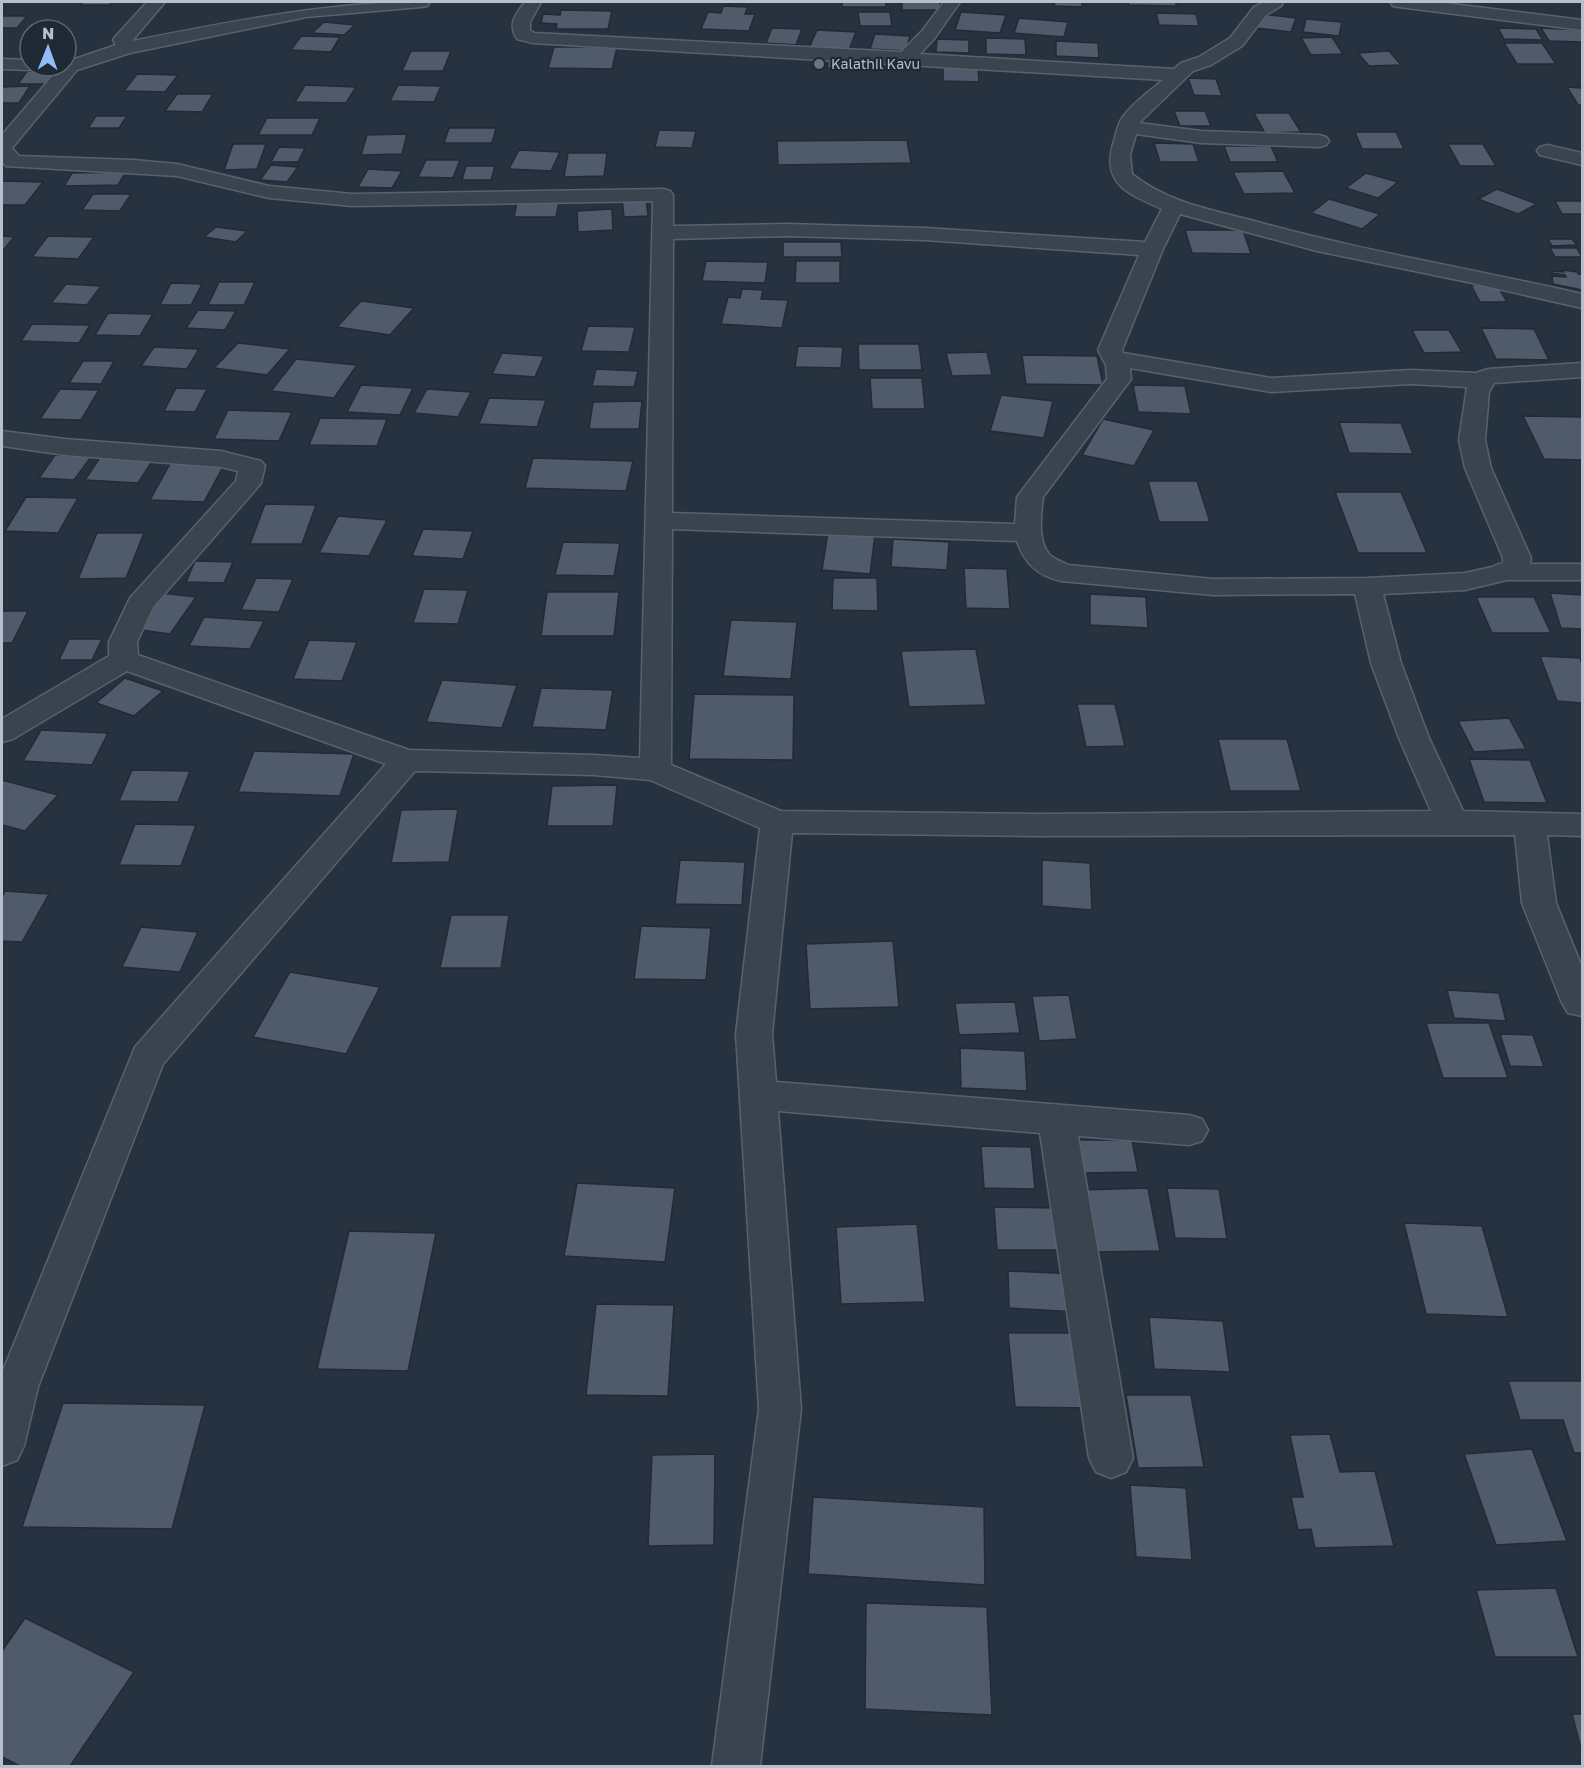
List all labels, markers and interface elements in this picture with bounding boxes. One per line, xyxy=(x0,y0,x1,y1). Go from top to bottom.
north arrow xyxy=(18,18,78,78)
text: N xyxy=(42,23,55,43)
place label: Kalathil Kavu xyxy=(831,55,920,72)
marker: Kalathil Kavu xyxy=(812,57,826,71)

